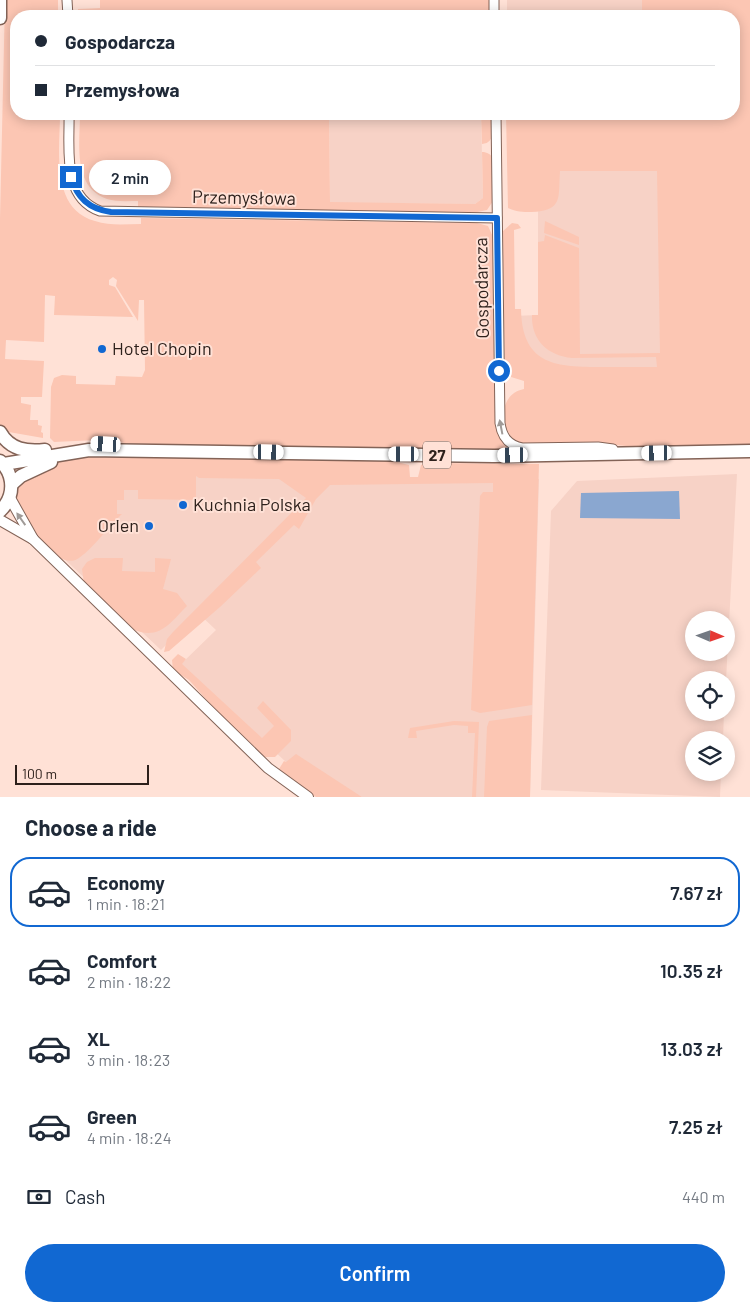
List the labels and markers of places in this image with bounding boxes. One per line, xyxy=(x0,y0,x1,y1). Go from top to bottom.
place label: Hotel Chopin xyxy=(112,337,212,359)
marker: Hotel Chopin xyxy=(96,343,108,355)
place label: Kuchnia Polska xyxy=(193,493,311,515)
marker: Kuchnia Polska xyxy=(177,499,189,511)
place label: Orlen xyxy=(98,514,139,536)
marker: Orlen xyxy=(143,520,155,532)

